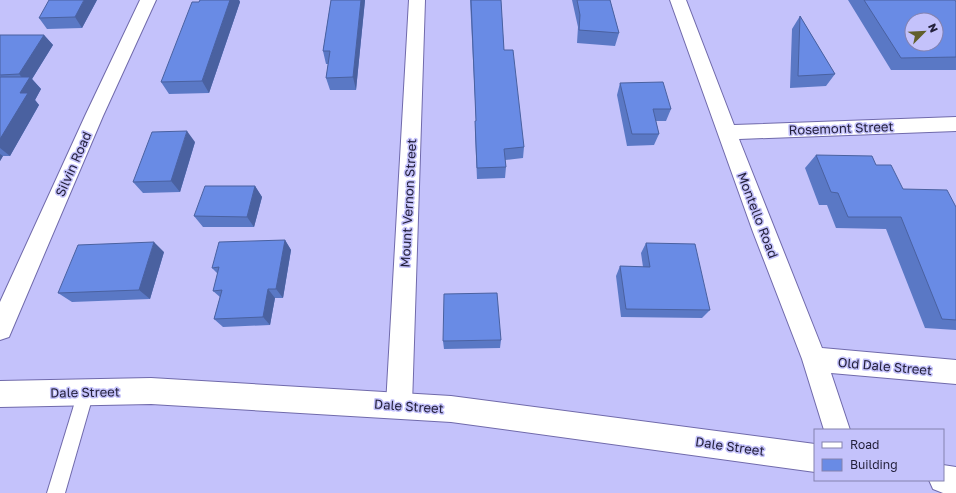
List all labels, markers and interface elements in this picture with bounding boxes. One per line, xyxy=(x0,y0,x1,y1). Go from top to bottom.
north arrow xyxy=(904,12,944,52)
text: N xyxy=(926,21,941,34)
street label: Rosemont Street xyxy=(788,118,894,138)
street label: Silvin Road xyxy=(52,129,94,199)
street label: Mount Vernon Street xyxy=(397,138,419,268)
street label: Montello Road xyxy=(734,170,782,260)
street label: Old Dale Street xyxy=(837,354,933,378)
street label: Dale Street xyxy=(50,383,120,401)
street label: Dale Street xyxy=(374,396,444,416)
legend xyxy=(814,429,944,481)
street label: Dale Street xyxy=(694,433,766,459)
text: Road xyxy=(850,437,879,452)
text: Building xyxy=(850,457,898,472)

